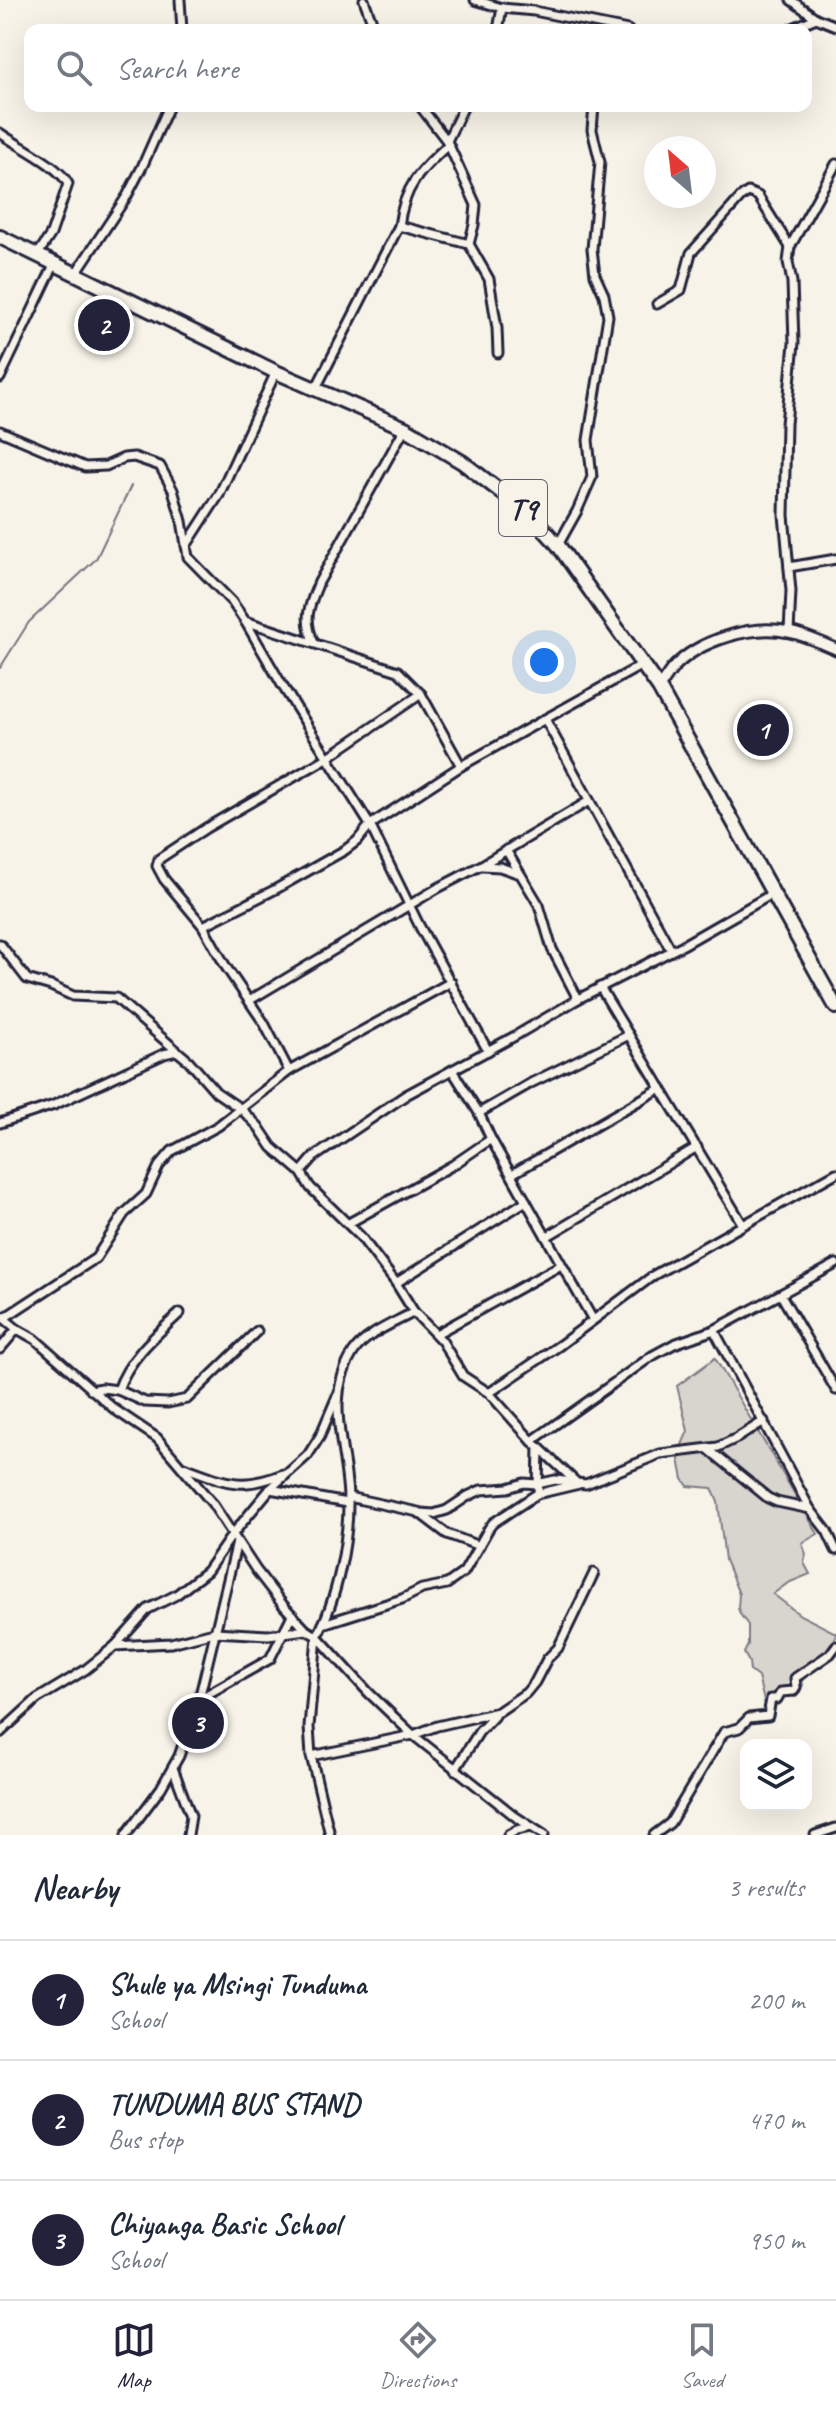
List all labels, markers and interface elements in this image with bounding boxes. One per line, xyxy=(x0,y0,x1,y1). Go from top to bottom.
search box xyxy=(24,24,812,112)
icon: search xyxy=(52,46,96,90)
text: Search here xyxy=(116,49,238,87)
north arrow xyxy=(644,136,716,208)
pin: 2 xyxy=(78,295,130,355)
road number: T9 xyxy=(499,480,547,536)
your location xyxy=(524,642,564,682)
pin: 1 xyxy=(737,700,789,760)
pin: 3 xyxy=(172,1693,224,1753)
map controls xyxy=(740,1739,812,1811)
button: layers xyxy=(740,1739,812,1811)
text: Nearby xyxy=(32,1866,118,1909)
text: 3 results xyxy=(728,1871,804,1904)
text: Shule ya Msingi Tunduma xyxy=(108,1965,366,2003)
text: 1 xyxy=(52,1984,64,2017)
text: 200 m xyxy=(748,1984,804,2017)
text: School xyxy=(108,2003,164,2036)
text: TUNDUMA BUS STAND xyxy=(108,2085,359,2123)
text: 2 xyxy=(52,2104,64,2137)
text: 470 m xyxy=(748,2104,804,2137)
text: Bus stop xyxy=(108,2123,183,2156)
text: Chiyanga Basic School xyxy=(108,2205,340,2243)
text: 3 xyxy=(52,2224,64,2257)
text: 950 m xyxy=(748,2224,804,2257)
text: School xyxy=(108,2243,164,2276)
tab: Map xyxy=(112,2318,156,2394)
tab: Directions xyxy=(380,2318,456,2394)
tab: Saved xyxy=(680,2318,724,2394)

